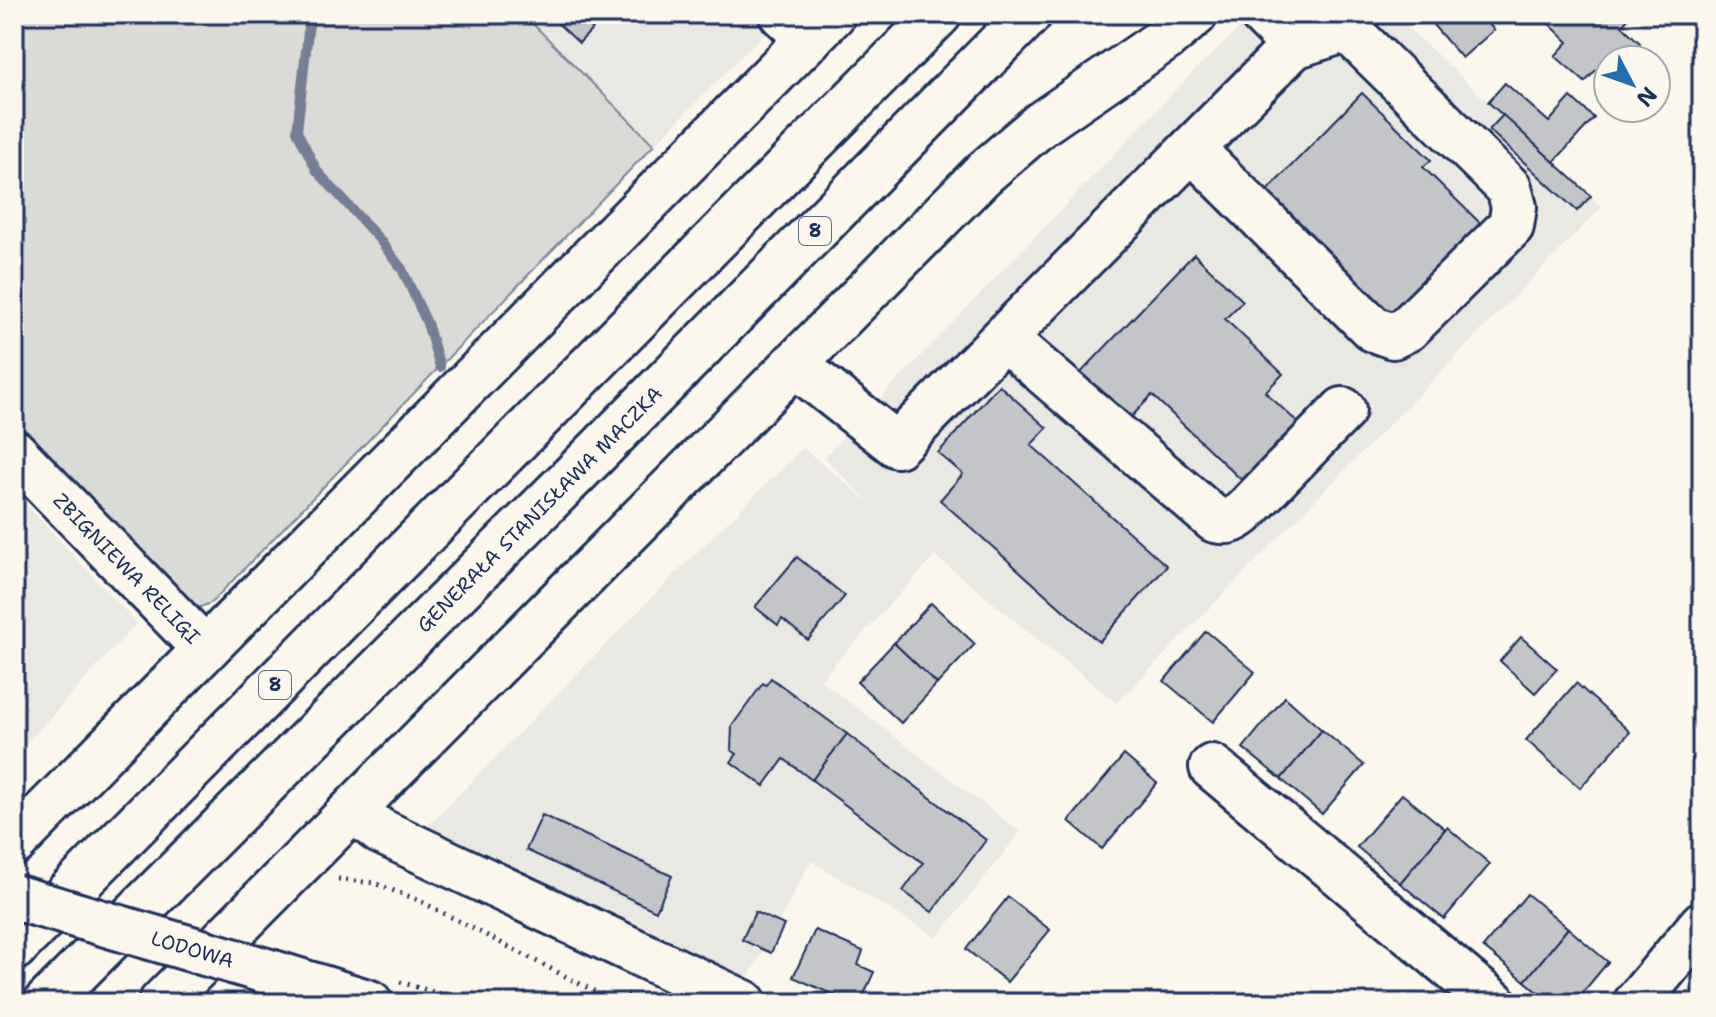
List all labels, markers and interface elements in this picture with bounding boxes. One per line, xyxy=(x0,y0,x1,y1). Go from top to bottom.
north arrow xyxy=(1592,44,1672,124)
text: N xyxy=(1630,81,1663,113)
road number: 8 xyxy=(799,217,831,245)
street label: GENERAŁA STANISŁAWA MACZKA xyxy=(411,381,668,638)
street label: ZBIGNIEWA RELIGI xyxy=(48,487,206,649)
road number: 8 xyxy=(259,671,291,699)
street label: LODOWA xyxy=(148,925,237,974)

